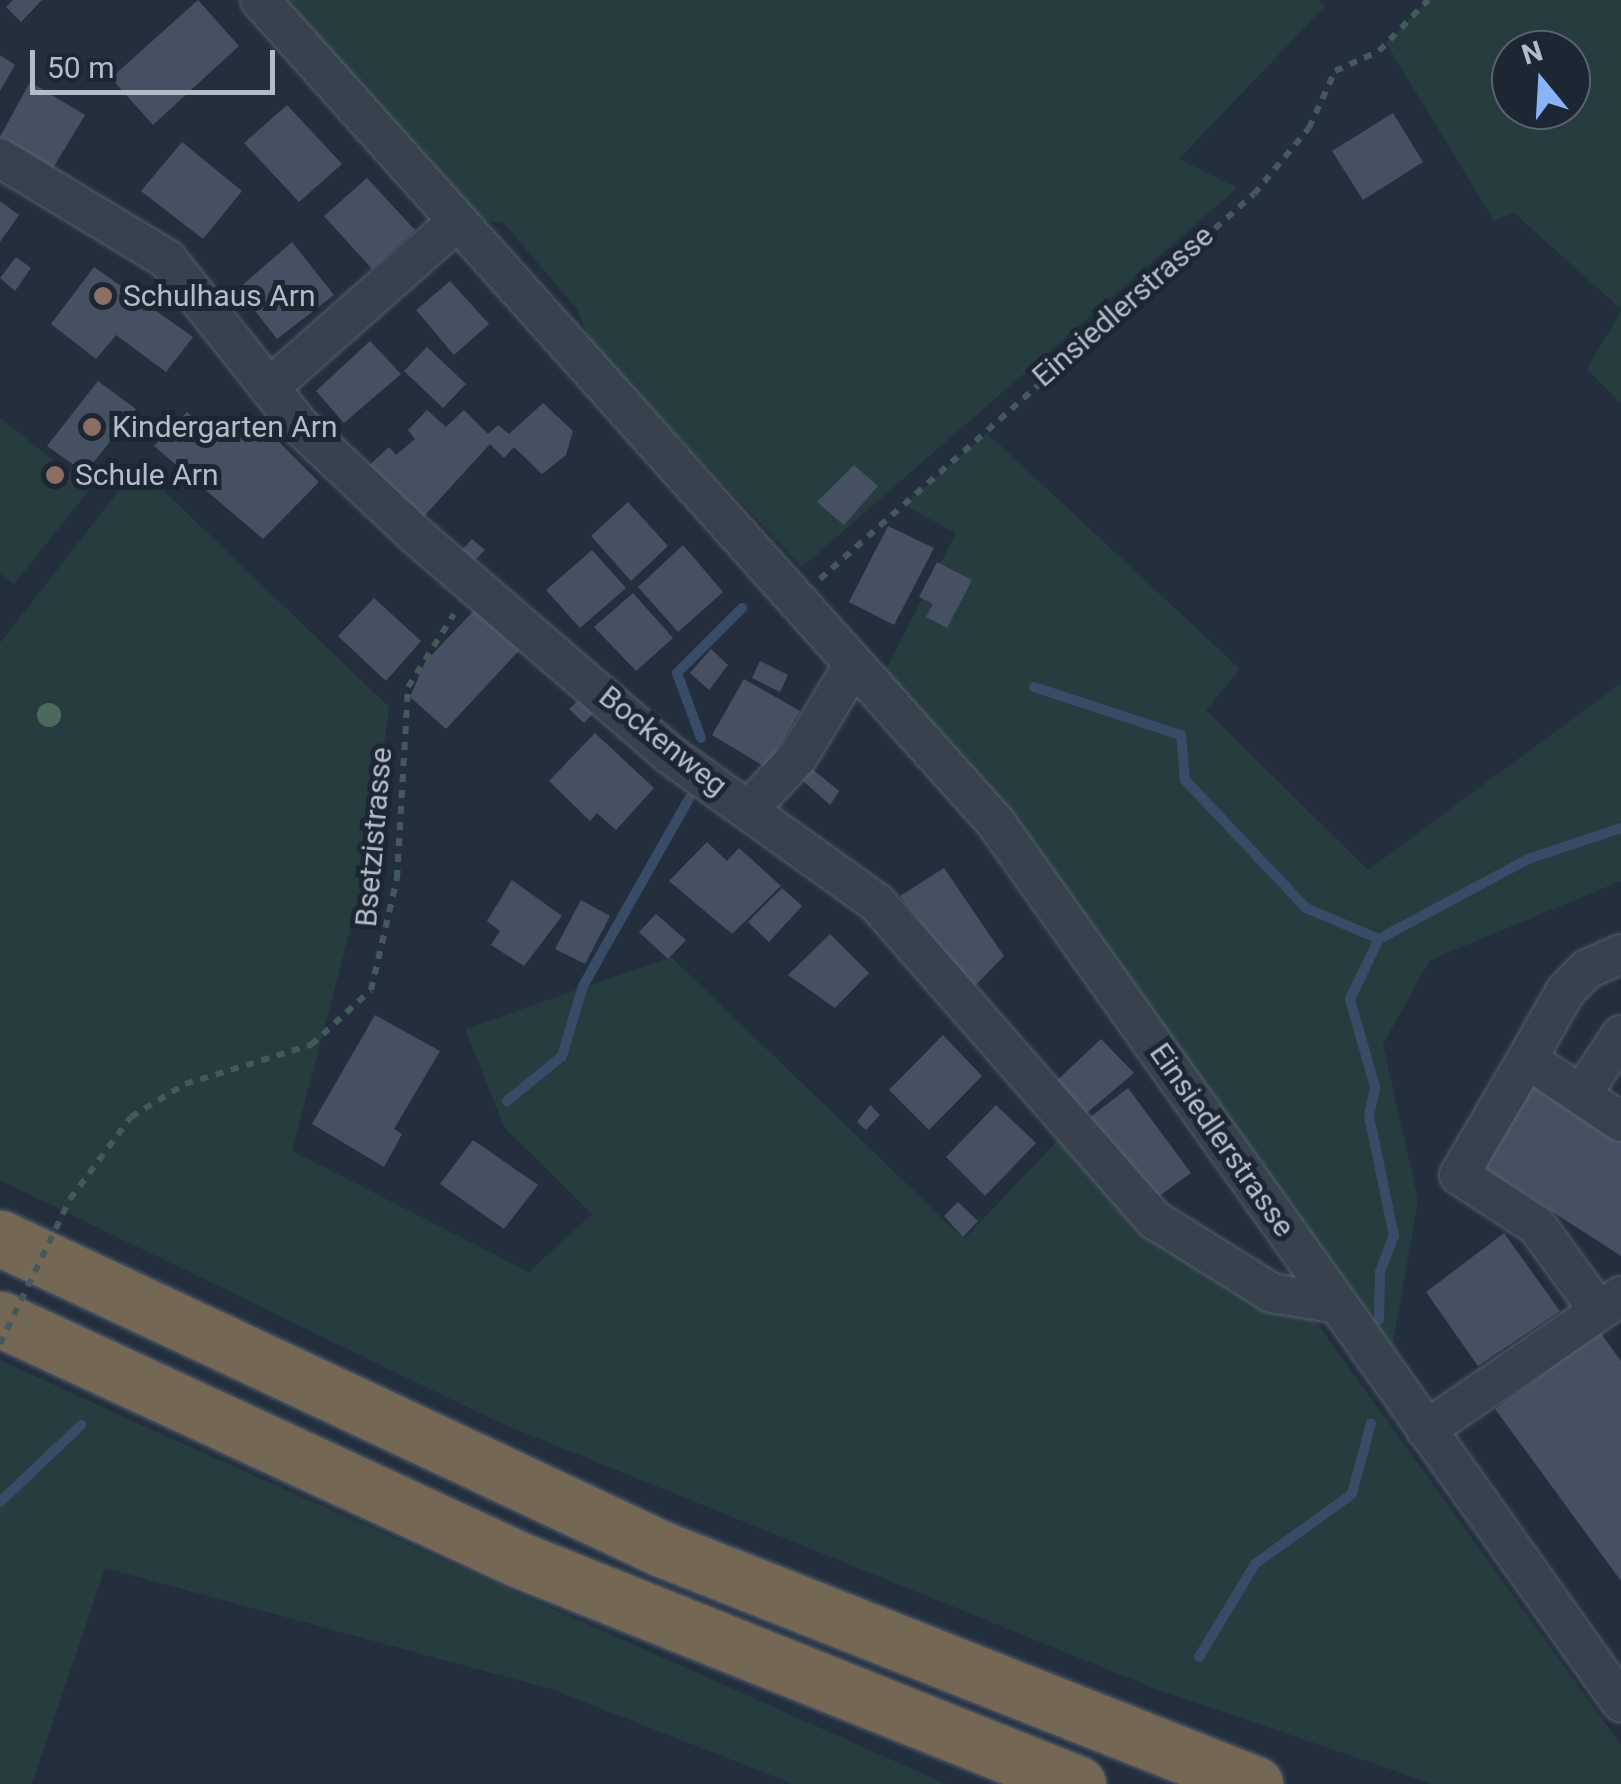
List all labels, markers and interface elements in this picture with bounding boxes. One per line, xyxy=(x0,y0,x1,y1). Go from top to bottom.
scale bar xyxy=(35,30,280,92)
north arrow xyxy=(1491,30,1591,130)
text: N xyxy=(1518,34,1547,72)
text: 50 m xyxy=(47,50,114,85)
street label: Einsiedlerstrasse xyxy=(1025,218,1221,394)
place label: Schulhaus Arn xyxy=(123,278,315,314)
marker: Schulhaus Arn xyxy=(92,285,114,307)
place label: Kindergarten Arn xyxy=(112,409,337,445)
marker: Kindergarten Arn xyxy=(81,416,103,438)
place label: Schule Arn xyxy=(75,457,219,493)
marker: Schule Arn xyxy=(44,464,66,486)
street label: Bockenweg xyxy=(592,678,734,804)
street label: Bsetzistrasse xyxy=(348,746,400,928)
street label: Einsiedlerstrasse xyxy=(1142,1036,1302,1244)

